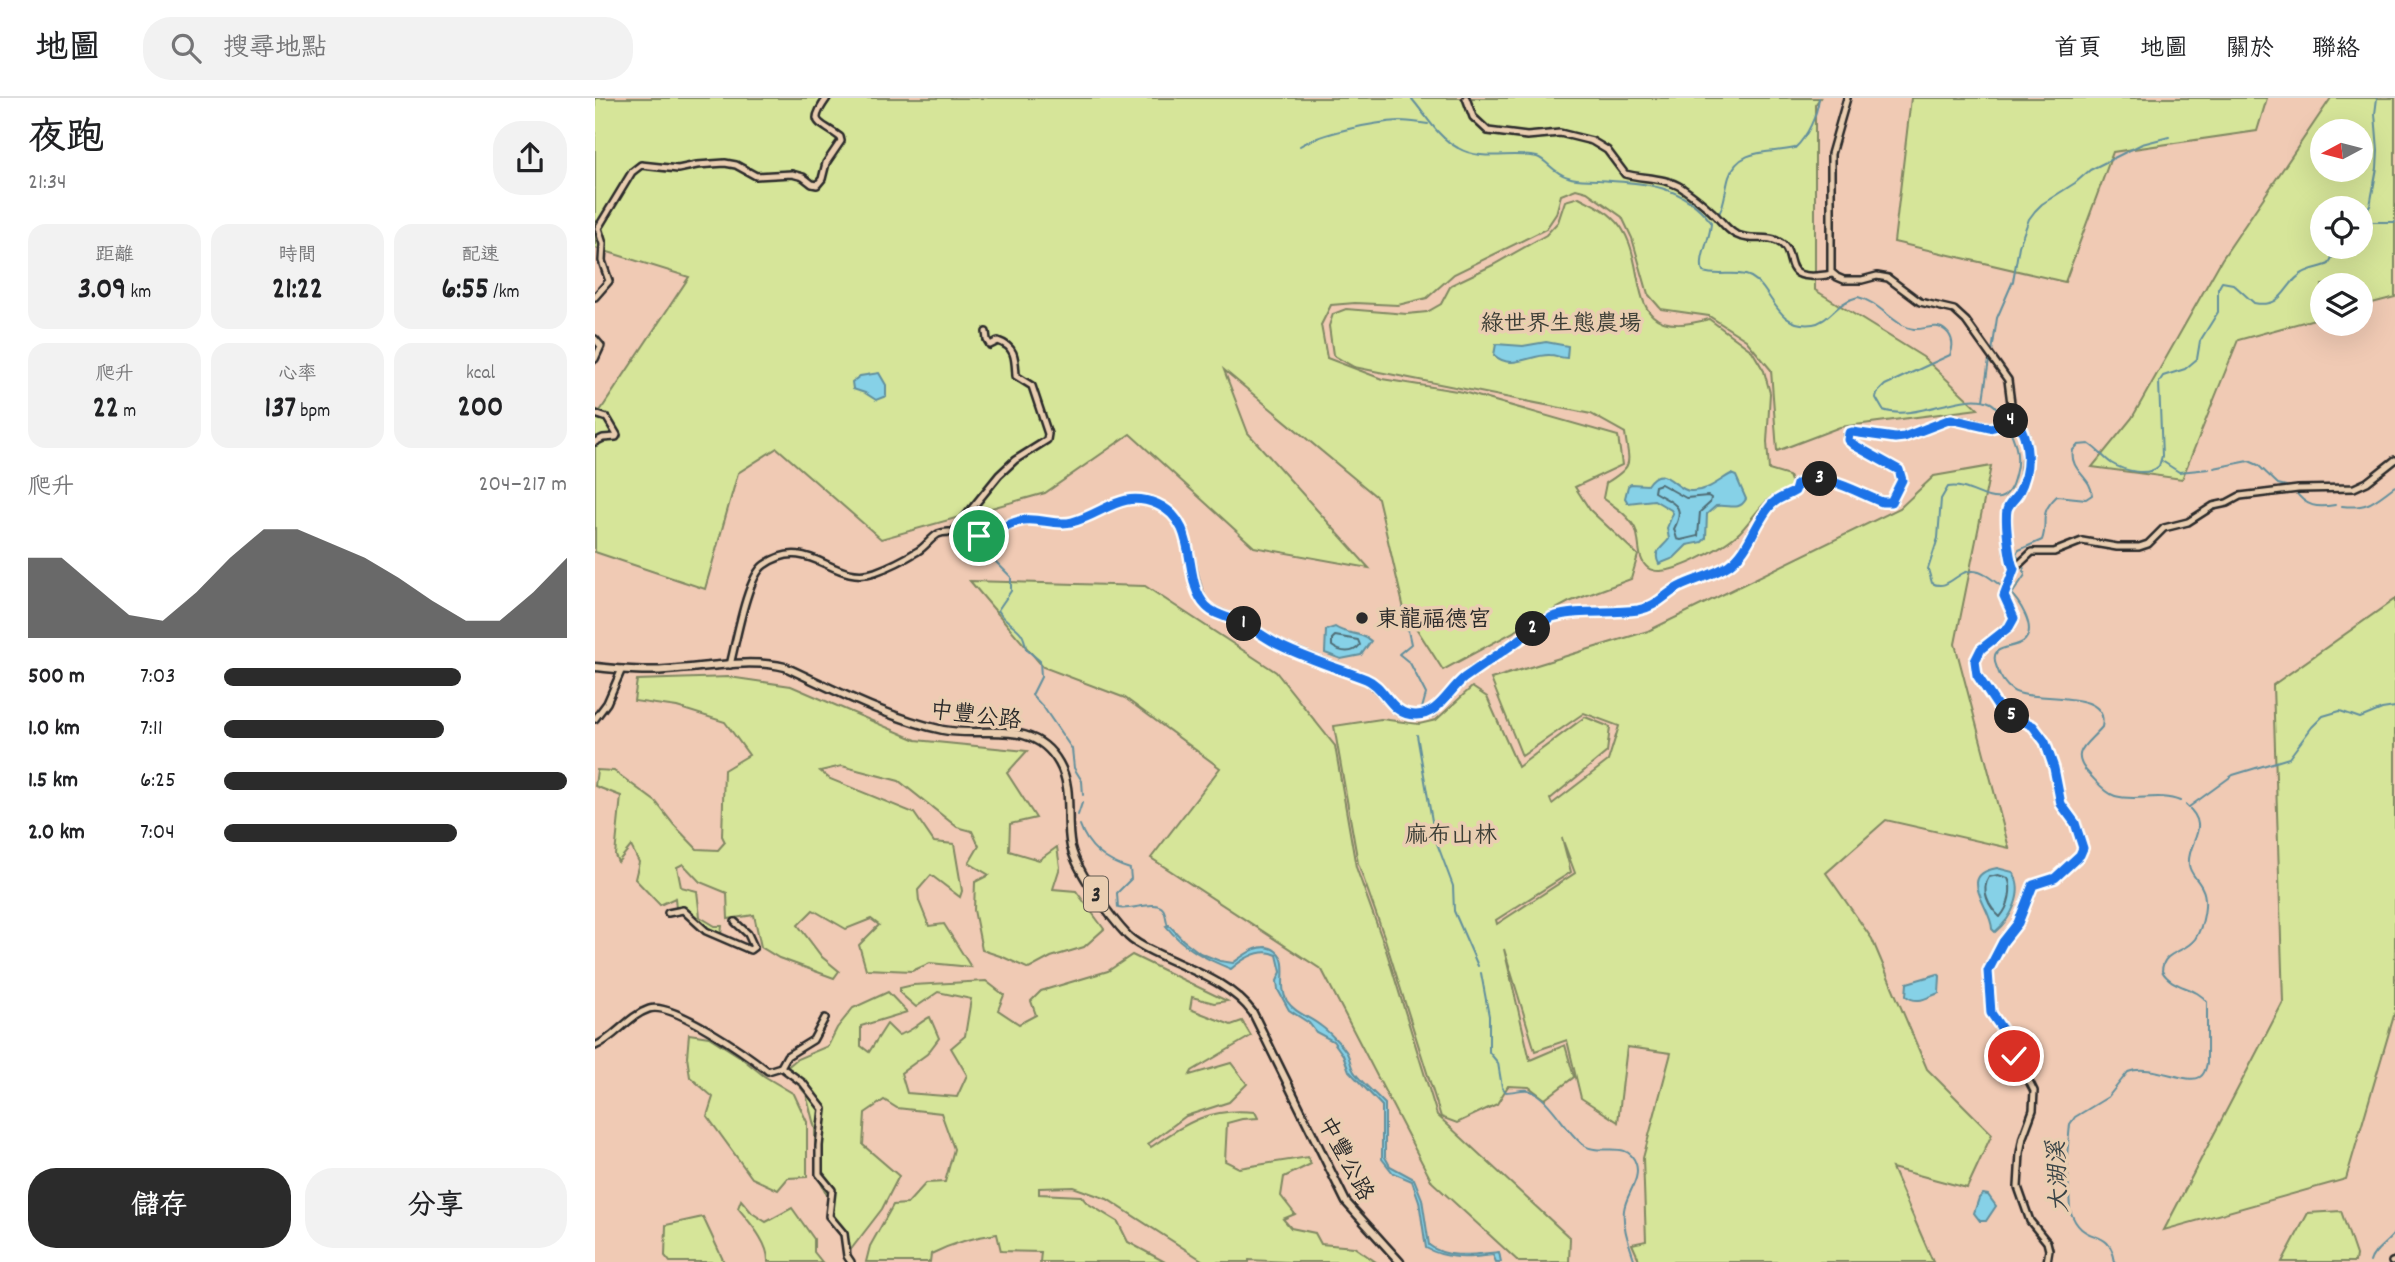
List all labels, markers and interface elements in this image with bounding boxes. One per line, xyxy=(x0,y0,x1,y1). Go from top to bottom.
search box xyxy=(143,17,633,80)
text: 地圖 xyxy=(35,27,101,74)
icon: search xyxy=(167,29,205,67)
text: 搜尋地點 xyxy=(223,31,327,68)
text: 首頁 xyxy=(2054,33,2102,67)
text: 地圖 xyxy=(2140,33,2188,67)
text: 關於 xyxy=(2226,33,2274,67)
text: 聯絡 xyxy=(2312,33,2360,67)
text: 夜跑 xyxy=(28,113,104,168)
north arrow xyxy=(2310,119,2373,182)
map controls xyxy=(2310,119,2373,336)
button: share xyxy=(493,121,567,195)
text: 21:34 xyxy=(28,167,67,200)
button: locate xyxy=(2310,196,2373,259)
text: 距離 xyxy=(95,243,134,270)
text: 時間 xyxy=(278,243,317,270)
text: 配速 xyxy=(461,243,500,270)
text: 3.09 xyxy=(78,270,126,313)
text: 21:22 xyxy=(272,270,323,313)
text: 6:55 xyxy=(441,270,489,313)
button: layers xyxy=(2310,273,2373,336)
text: km xyxy=(126,280,151,307)
text: /km xyxy=(489,280,520,307)
park label: 綠世界生態農場 xyxy=(1481,309,1642,342)
text: kcal xyxy=(466,361,495,388)
text: 爬升 xyxy=(95,362,134,389)
text: 心率 xyxy=(278,362,317,389)
text: 200 xyxy=(458,388,503,431)
text: 22 xyxy=(93,389,119,432)
text: 137 xyxy=(265,389,296,432)
text: m xyxy=(119,399,136,426)
text: bpm xyxy=(296,399,330,426)
pin: 4 xyxy=(1993,404,2029,438)
text: 4 xyxy=(2007,407,2014,434)
pin: 3 xyxy=(1803,462,1837,496)
text: 3 xyxy=(1815,465,1824,492)
text: 204–217 m xyxy=(478,469,567,502)
text: 爬升 xyxy=(28,472,74,505)
pin xyxy=(949,506,1009,566)
icon: arrive xyxy=(960,517,998,555)
place label: 東龍福德宮 xyxy=(1376,605,1491,638)
pin: 1 xyxy=(1227,606,1261,642)
text: 1 xyxy=(1241,610,1246,637)
marker: 東龍福德宮 xyxy=(1354,610,1370,626)
pin: 2 xyxy=(1515,612,1551,646)
text: 2 xyxy=(1528,615,1537,642)
text: 500 m xyxy=(28,661,85,694)
text: 7:03 xyxy=(140,661,175,694)
street label: 中豐公路 xyxy=(928,695,1023,739)
pin: 5 xyxy=(1995,698,2029,734)
text: 5 xyxy=(2007,702,2016,729)
text: 1.0 km xyxy=(28,713,80,746)
text: 7:11 xyxy=(140,713,163,746)
text: 1.5 km xyxy=(28,765,78,798)
text: 6:25 xyxy=(140,765,176,798)
text: 2.0 km xyxy=(28,817,85,850)
text: 7:04 xyxy=(140,817,175,850)
park label: 麻布山林 xyxy=(1405,821,1497,854)
road number: 3 xyxy=(1084,876,1108,912)
pin xyxy=(1984,1026,2044,1086)
icon: check xyxy=(1995,1037,2033,1075)
street label: 中豐公路 xyxy=(1308,1111,1380,1208)
water label: 大湖溪 xyxy=(2041,1138,2079,1214)
button: 儲存 xyxy=(28,1168,291,1248)
button: 分享 xyxy=(305,1168,567,1248)

